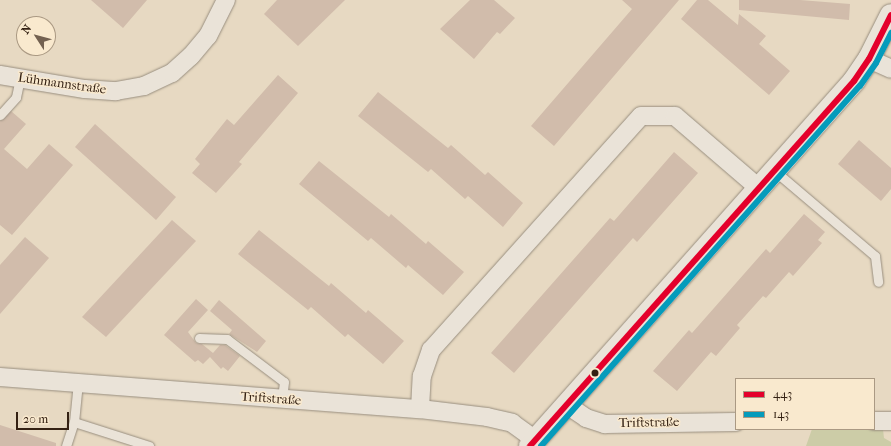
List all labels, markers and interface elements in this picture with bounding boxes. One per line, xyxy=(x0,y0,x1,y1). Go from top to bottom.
north arrow xyxy=(16,16,56,56)
text: N xyxy=(19,22,34,36)
street label: Lühmannstraße xyxy=(17,70,107,98)
unlabelled marker xyxy=(590,368,600,378)
legend xyxy=(735,378,875,430)
text: 443 xyxy=(773,387,792,401)
street label: Triftstraße xyxy=(240,389,302,409)
scale bar xyxy=(18,404,71,430)
text: 143 xyxy=(773,407,789,421)
text: 20 m xyxy=(23,412,48,426)
street label: Triftstraße xyxy=(619,415,679,431)

